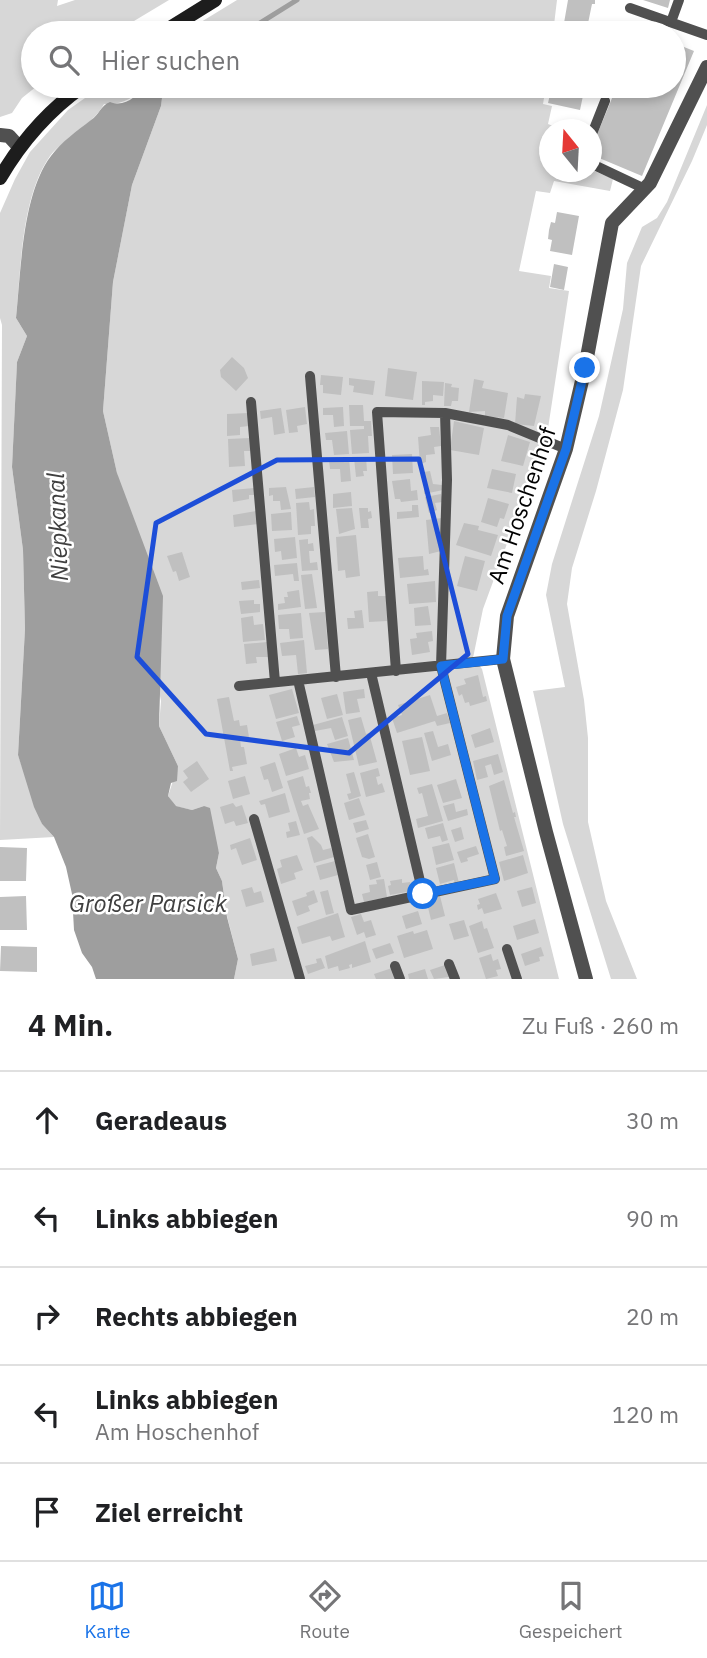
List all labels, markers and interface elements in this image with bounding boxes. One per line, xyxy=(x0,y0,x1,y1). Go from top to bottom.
search box xyxy=(21,21,686,98)
icon: search xyxy=(45,41,83,79)
text: Hier suchen xyxy=(101,43,240,77)
north arrow xyxy=(539,119,602,182)
route end xyxy=(569,352,600,383)
street label: Am Hoschenhof xyxy=(480,422,562,588)
water label: Niepkanal xyxy=(39,472,75,582)
route start xyxy=(407,878,438,909)
water label: Großer Parsick xyxy=(69,887,228,919)
text: 4 Min. xyxy=(28,1005,113,1044)
text: Zu Fuß · 260 m xyxy=(522,1010,679,1040)
icon: ahead xyxy=(28,1101,66,1139)
text: Geradeaus xyxy=(95,1103,227,1137)
text: 30 m xyxy=(626,1105,679,1135)
icon: left xyxy=(28,1199,66,1237)
text: Links abbiegen xyxy=(95,1201,278,1235)
text: 90 m xyxy=(626,1203,679,1233)
icon: right xyxy=(28,1297,66,1335)
text: Rechts abbiegen xyxy=(95,1299,298,1333)
text: 20 m xyxy=(626,1301,679,1331)
text: Links abbiegen xyxy=(95,1382,278,1416)
icon: left xyxy=(28,1395,66,1433)
text: 120 m xyxy=(612,1399,679,1429)
text: Am Hoschenhof xyxy=(95,1416,259,1446)
icon: arrive xyxy=(28,1493,66,1531)
text: Ziel erreicht xyxy=(95,1495,243,1529)
tab: Karte xyxy=(85,1577,130,1643)
tab: Route xyxy=(300,1577,350,1643)
tab: Gespeichert xyxy=(519,1577,622,1643)

